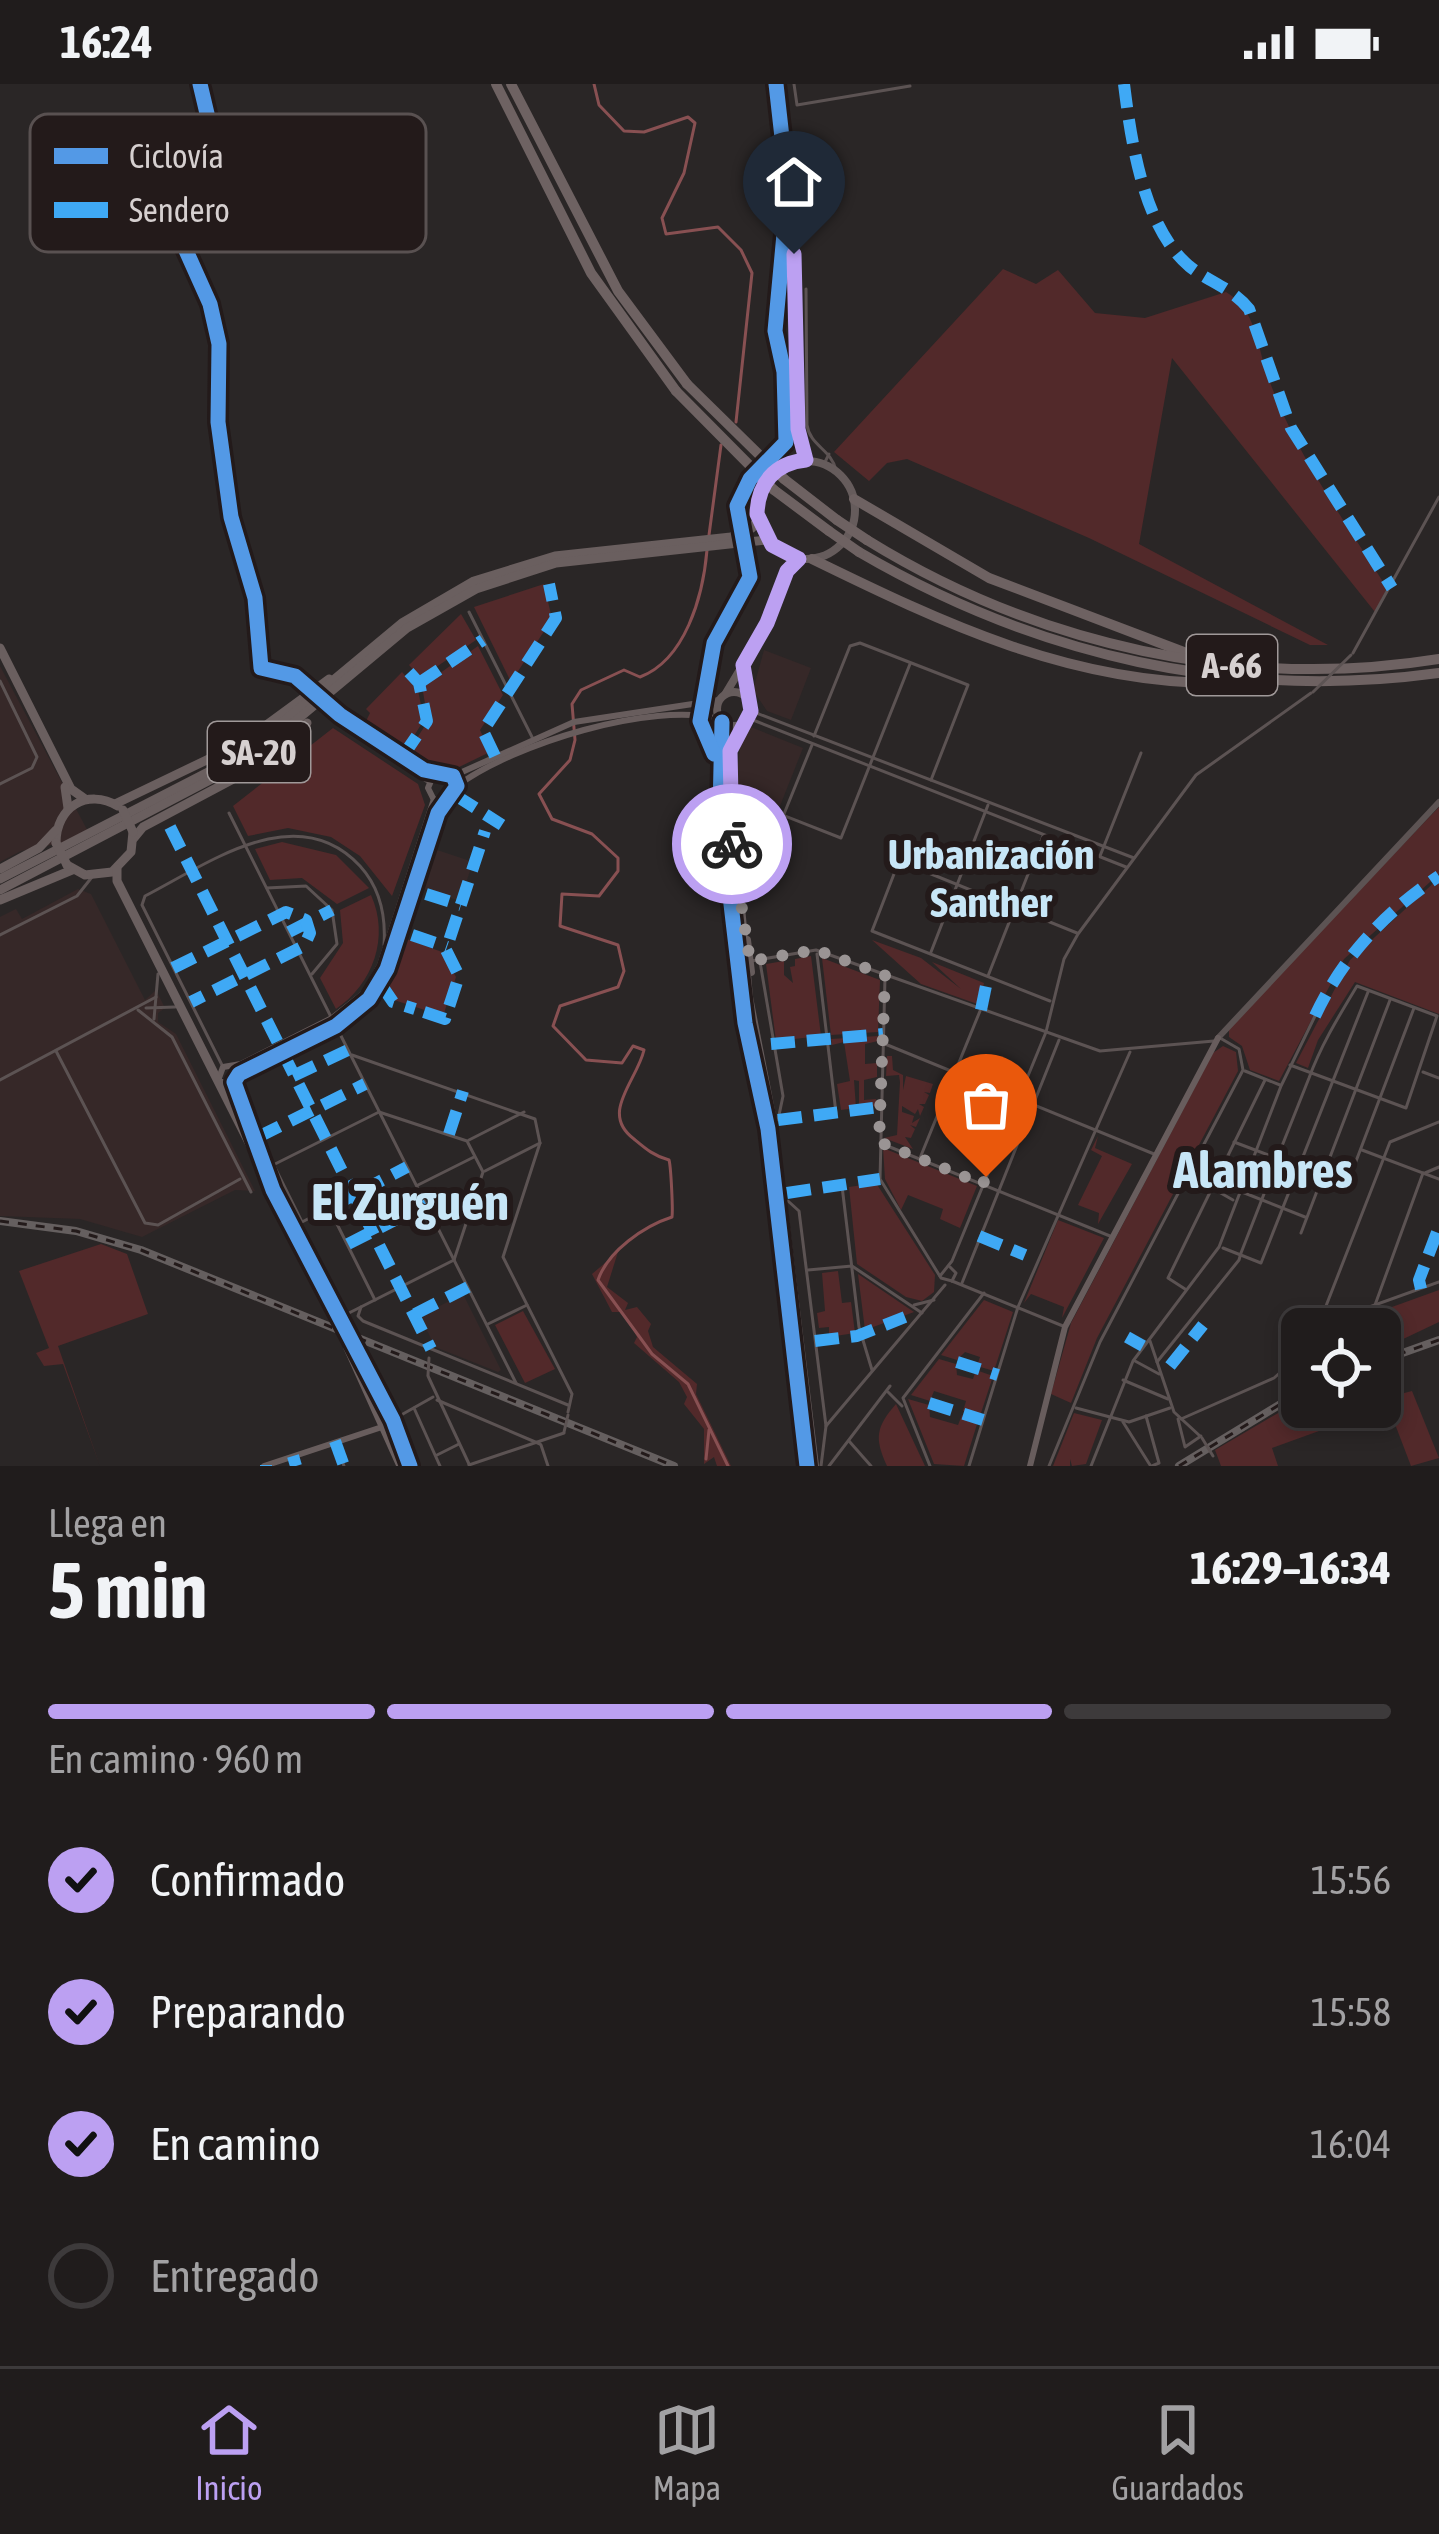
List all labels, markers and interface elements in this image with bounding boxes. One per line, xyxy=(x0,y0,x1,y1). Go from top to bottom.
text: 16:24 xyxy=(60,16,153,68)
legend xyxy=(30,114,426,252)
pin xyxy=(743,131,845,254)
text: Ciclovía xyxy=(129,137,224,175)
icon: home xyxy=(761,149,827,215)
text: Sendero xyxy=(129,191,230,229)
road number: A-66 xyxy=(1187,635,1277,695)
road number: SA-20 xyxy=(208,722,310,782)
courier xyxy=(672,784,792,904)
icon: bike xyxy=(699,811,765,877)
district label: Urbanización Santher xyxy=(888,830,1094,926)
pin xyxy=(935,1054,1037,1177)
icon: bag xyxy=(953,1072,1019,1138)
district label: Alambres xyxy=(1172,1140,1353,1199)
district label: El Zurguén xyxy=(311,1172,509,1231)
map controls xyxy=(1281,1308,1401,1428)
button: locate xyxy=(1281,1308,1401,1428)
text: Llega en xyxy=(48,1501,167,1545)
text: 16:29–16:34 xyxy=(1190,1542,1391,1594)
text: 5 min xyxy=(48,1545,207,1635)
text: En camino · 960 m xyxy=(48,1737,303,1781)
icon: check xyxy=(48,1847,114,1913)
text: Confirmado xyxy=(150,1854,345,1906)
text: 15:56 xyxy=(1311,1858,1391,1902)
icon: check xyxy=(48,1979,114,2045)
text: Preparando xyxy=(150,1986,346,2038)
text: 15:58 xyxy=(1311,1990,1391,2034)
icon: check xyxy=(48,2111,114,2177)
text: En camino xyxy=(150,2118,320,2170)
text: 16:04 xyxy=(1310,2122,1391,2166)
text: Entregado xyxy=(150,2250,320,2302)
tab: Inicio xyxy=(195,2397,262,2507)
tab: Mapa xyxy=(653,2397,721,2507)
tab: Guardados xyxy=(1112,2397,1244,2507)

